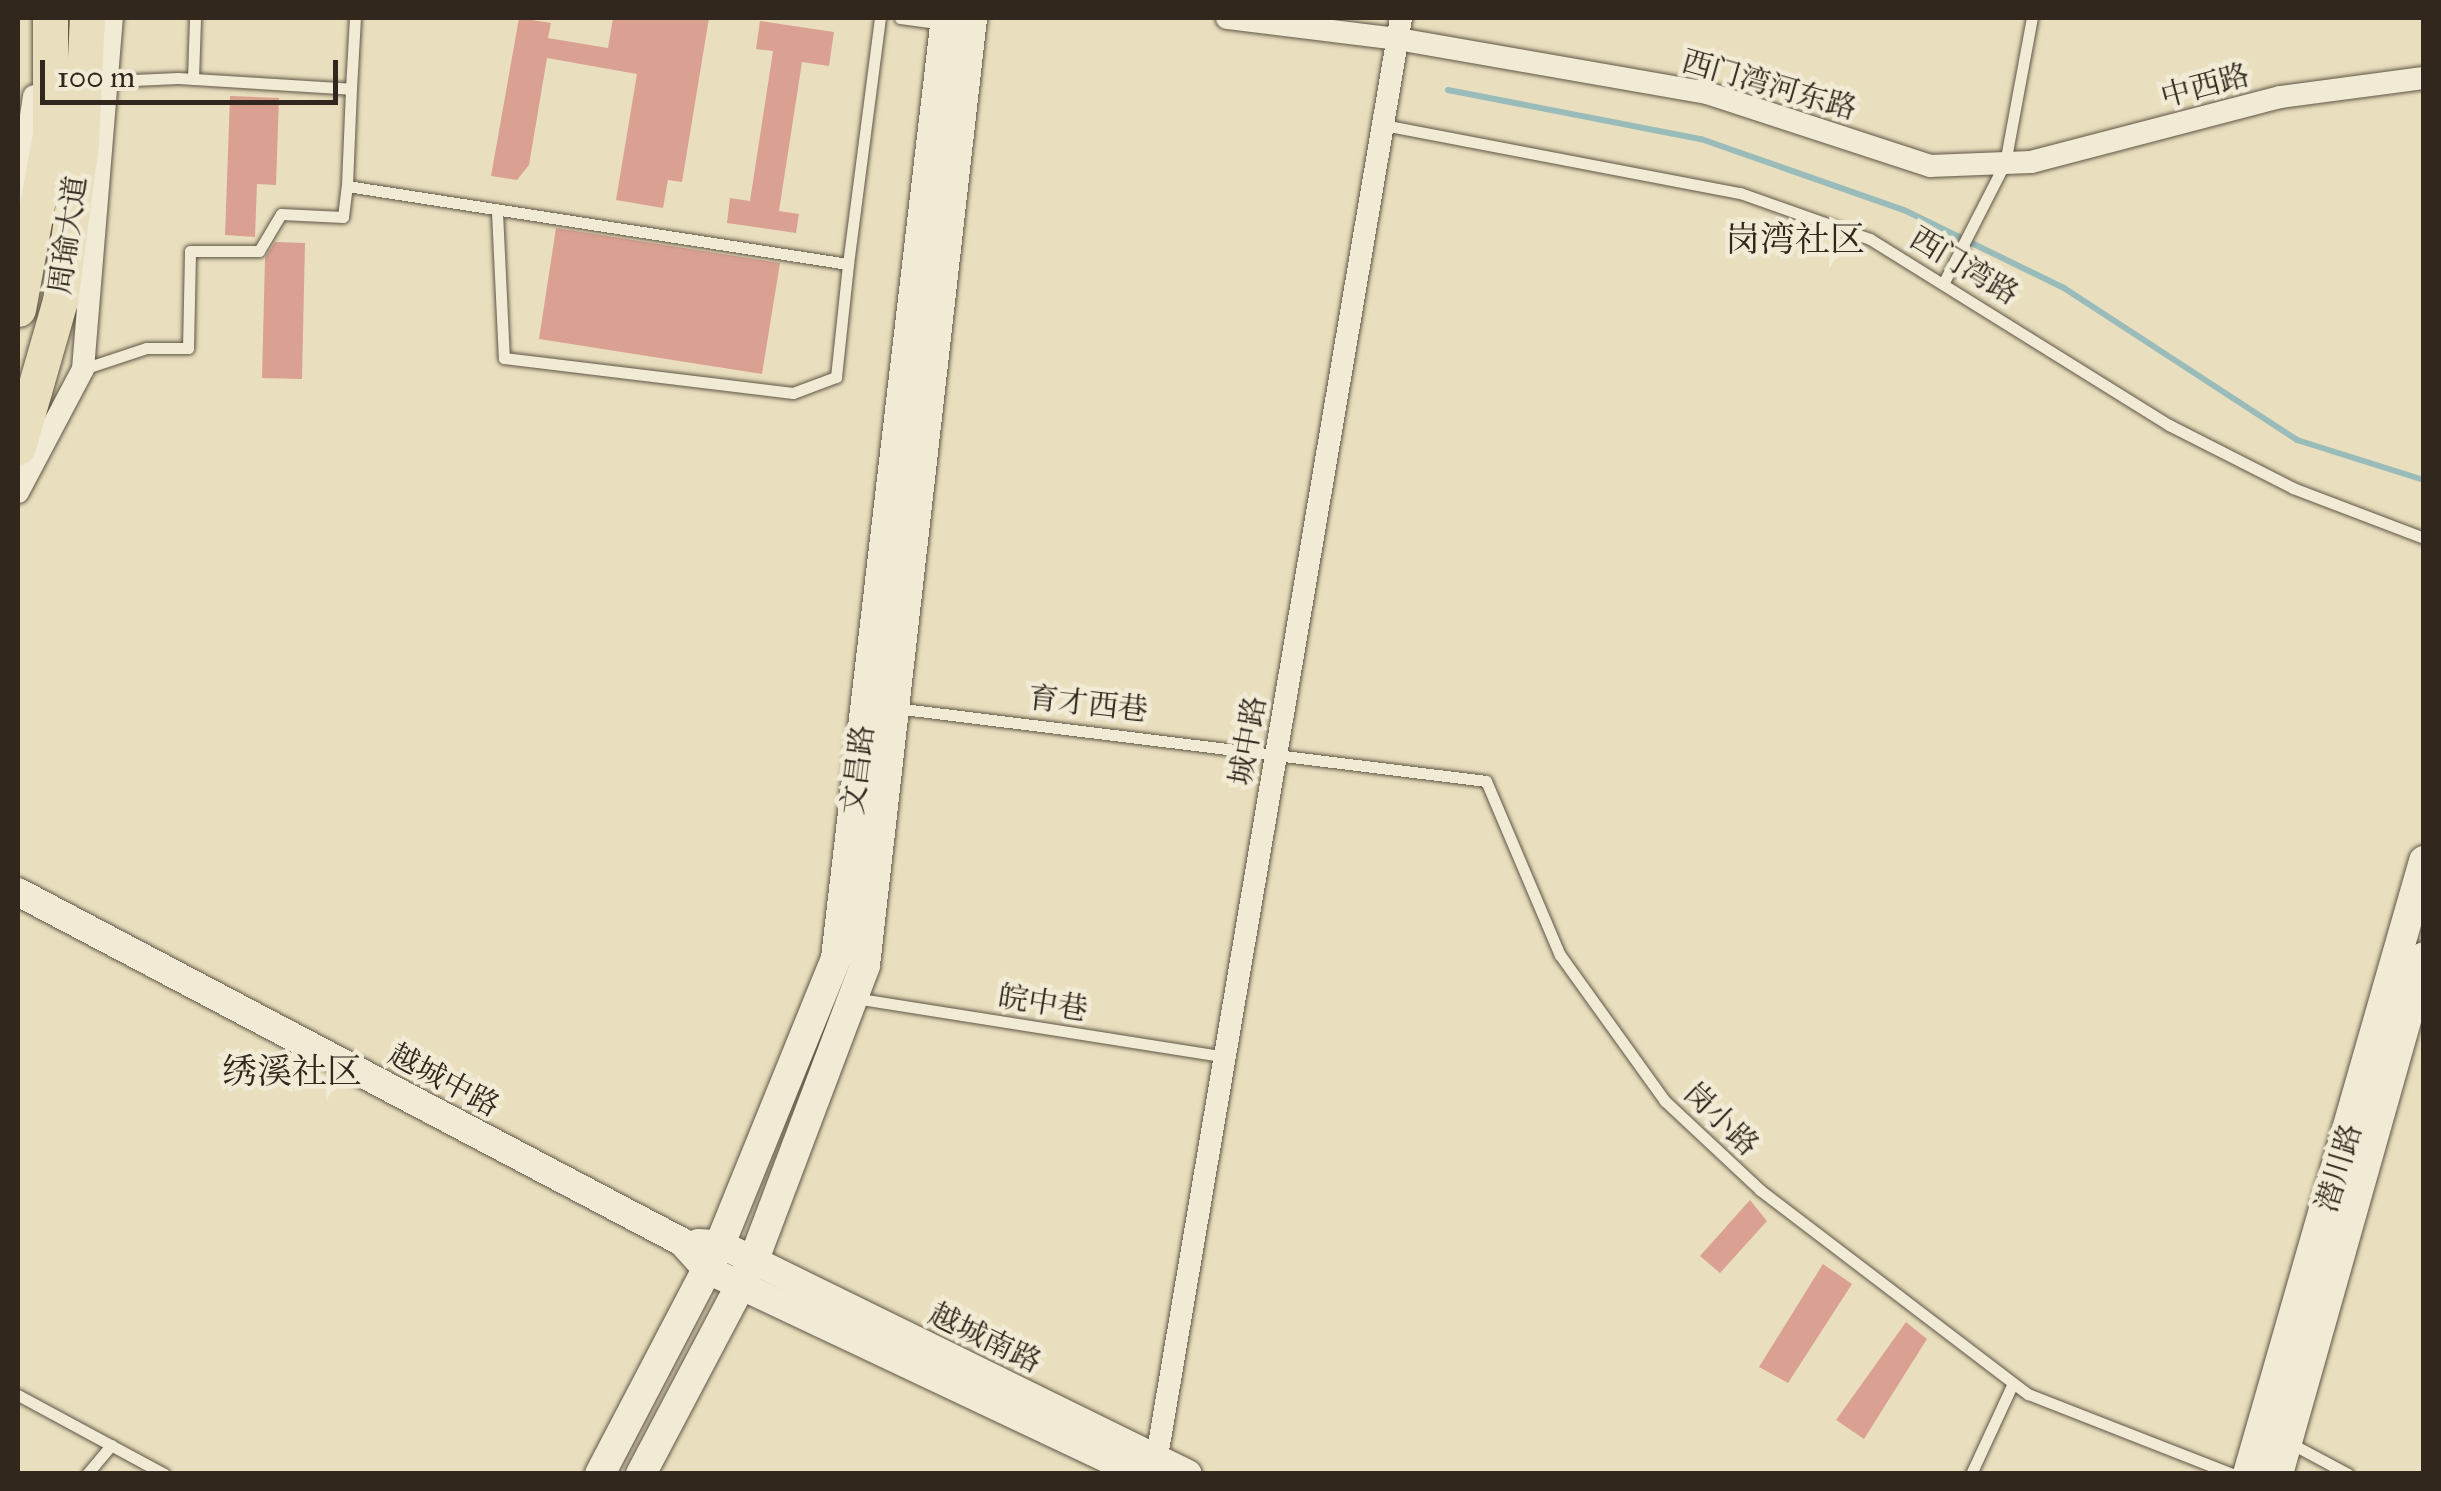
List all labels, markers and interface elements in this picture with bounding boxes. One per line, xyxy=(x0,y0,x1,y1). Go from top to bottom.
scale bar xyxy=(45,40,342,102)
street label: 西门湾河东路 xyxy=(1678,43,1860,127)
street label: 中西路 xyxy=(2157,57,2253,115)
text: 100 m xyxy=(57,59,135,95)
street label: 周瑜大道 xyxy=(42,173,94,297)
district label: 岗湾社区 xyxy=(1725,219,1865,261)
street label: 西门湾路 xyxy=(1903,220,2025,312)
street label: 育才西巷 xyxy=(1026,680,1150,728)
street label: 城中路 xyxy=(1222,694,1274,788)
street label: 文昌路 xyxy=(835,723,881,817)
street label: 皖中巷 xyxy=(996,978,1090,1028)
street label: 越城中路 xyxy=(383,1036,505,1124)
district label: 绣溪社区 xyxy=(222,1051,362,1093)
street label: 岗小路 xyxy=(1676,1075,1766,1163)
street label: 潜川路 xyxy=(2309,1120,2369,1216)
street label: 越城南路 xyxy=(923,1296,1047,1380)

